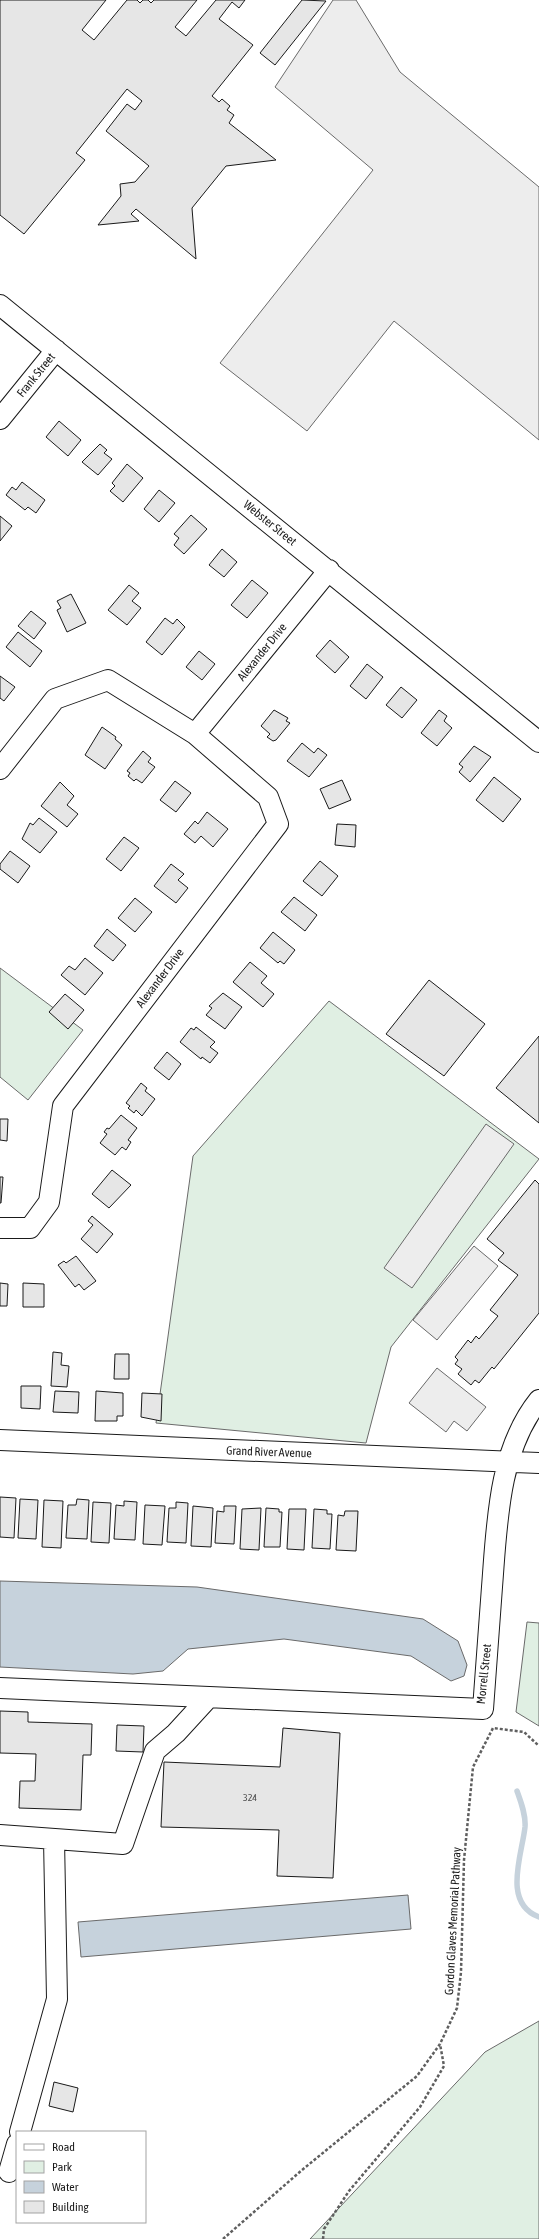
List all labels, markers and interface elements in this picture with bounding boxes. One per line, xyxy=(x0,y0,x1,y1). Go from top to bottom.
street label: Frank Street xyxy=(14,350,58,400)
street label: Webster Street xyxy=(241,497,300,549)
street label: Alexander Drive xyxy=(234,620,290,684)
street label: Alexander Drive xyxy=(133,946,187,1010)
street label: Grand River Avenue xyxy=(226,1444,312,1460)
street label: Morrell Street xyxy=(474,1643,494,1705)
house number: 324 xyxy=(243,1792,257,1803)
street label: Gordon Glaves Memorial Pathway xyxy=(442,1847,464,1995)
legend xyxy=(16,2131,146,2223)
text: Road xyxy=(52,2140,75,2154)
text: Park xyxy=(52,2160,73,2174)
text: Water xyxy=(52,2180,79,2194)
text: Building xyxy=(52,2200,90,2214)

